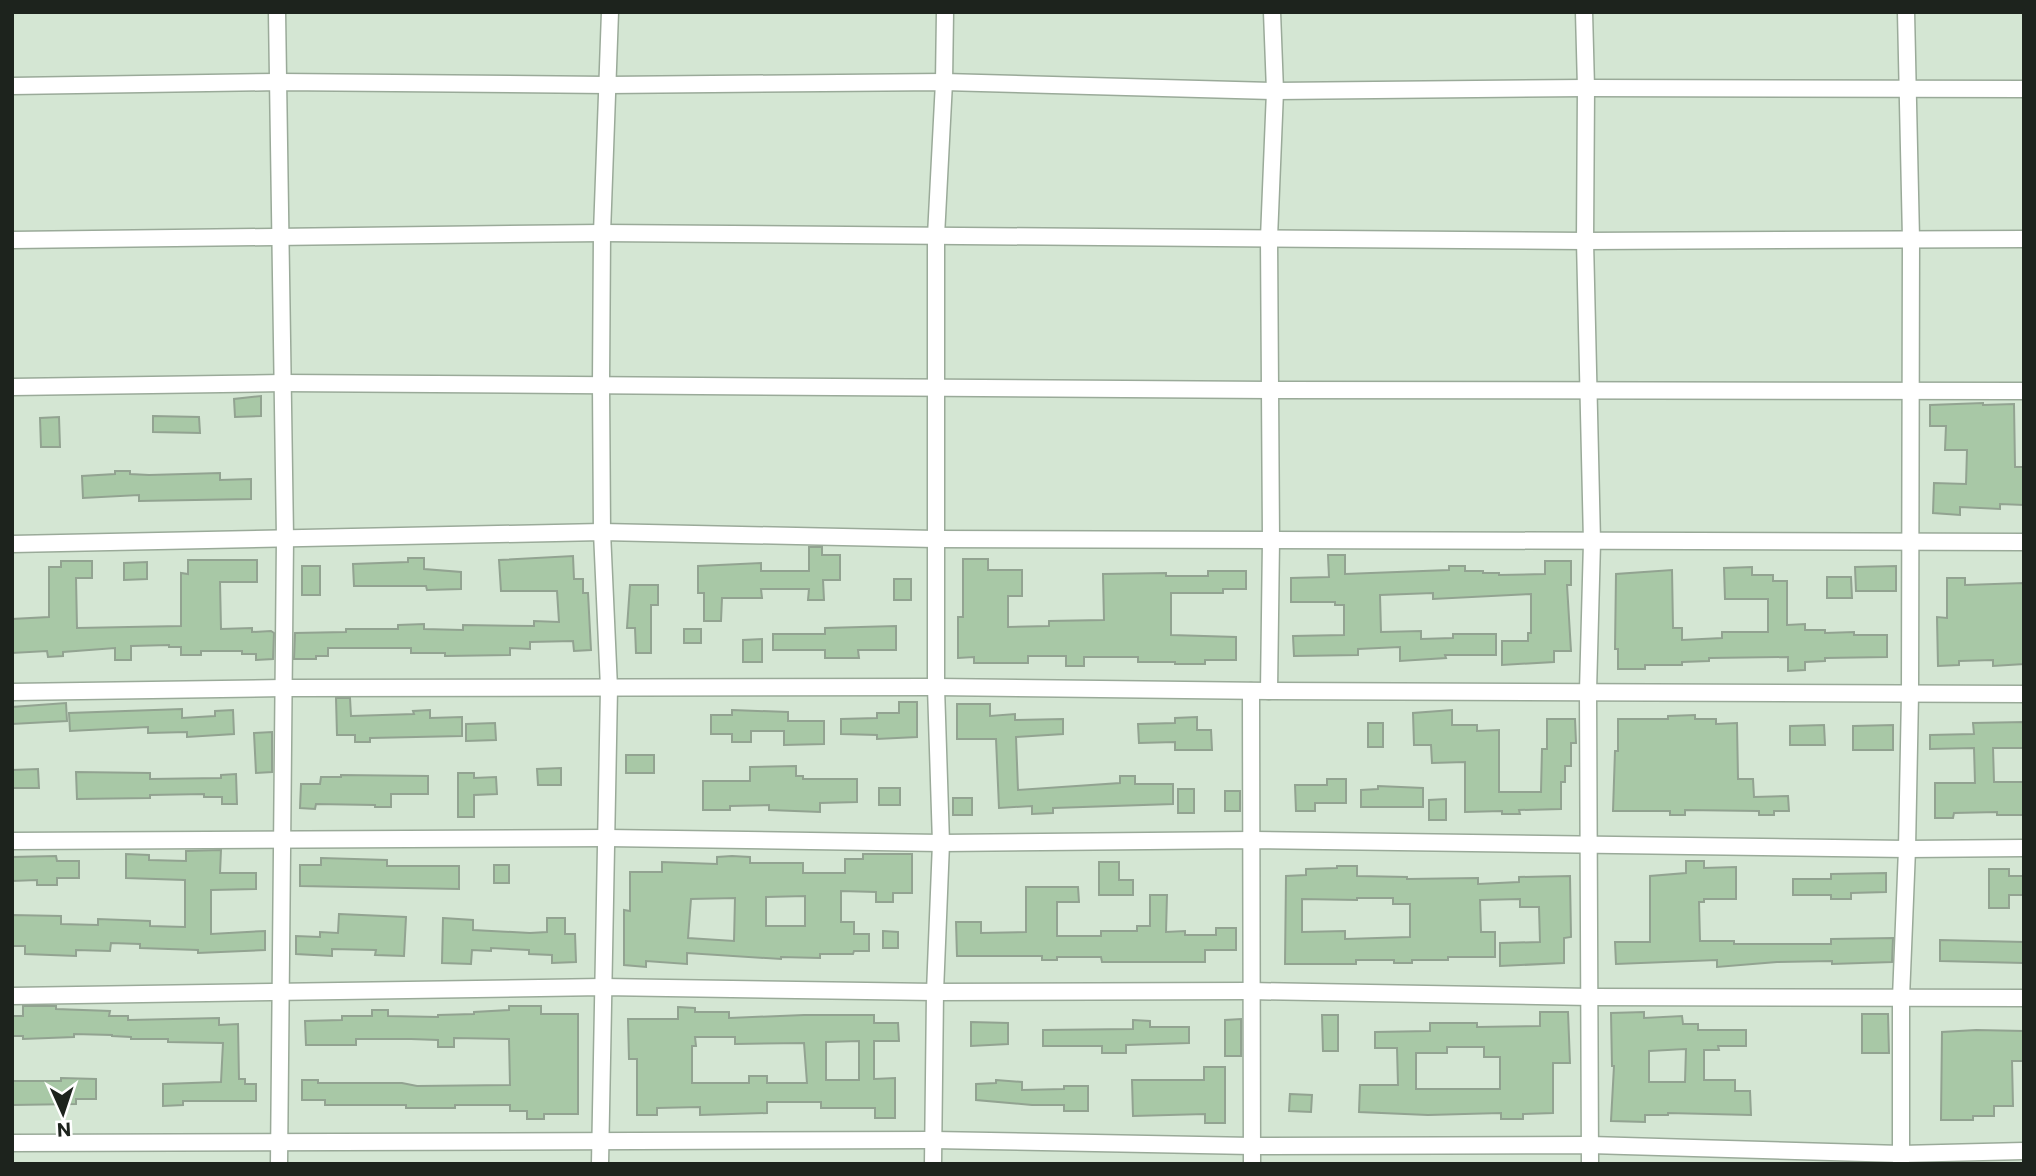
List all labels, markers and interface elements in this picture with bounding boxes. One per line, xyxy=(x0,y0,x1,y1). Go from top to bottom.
north arrow xyxy=(28,1078,98,1148)
text: N xyxy=(56,1119,72,1142)

